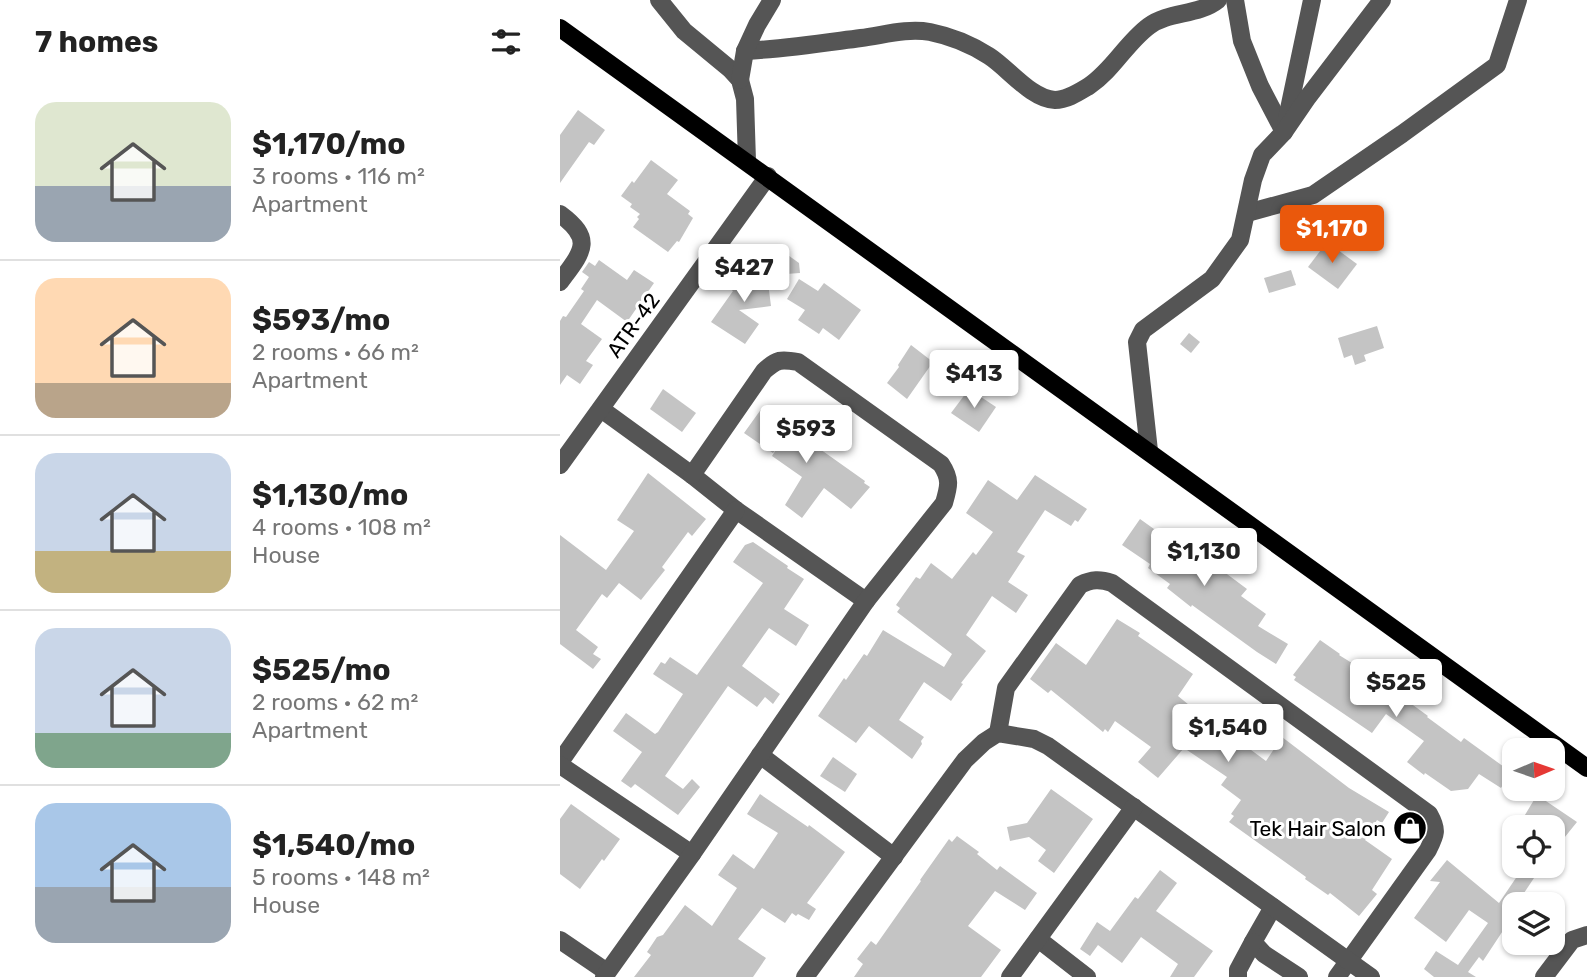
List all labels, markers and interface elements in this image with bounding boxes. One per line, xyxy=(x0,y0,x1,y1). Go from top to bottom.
icon: filters xyxy=(487,23,525,61)
text: 7 homes xyxy=(35,24,158,60)
text: $1,170/mo xyxy=(252,126,406,162)
icon: home xyxy=(91,130,175,214)
text: 3 rooms · 116 m² xyxy=(252,162,425,190)
text: Apartment xyxy=(252,190,368,218)
pin: $1,170 xyxy=(1275,205,1389,265)
text: $1,170 xyxy=(1296,214,1368,242)
pin: $427 xyxy=(703,244,785,304)
text: $427 xyxy=(714,253,774,281)
street label: ATR-42 xyxy=(601,288,665,362)
text: $593/mo xyxy=(252,302,390,338)
icon: home xyxy=(91,306,175,390)
text: 2 rooms · 66 m² xyxy=(252,338,419,366)
pin: $413 xyxy=(933,350,1015,410)
text: $413 xyxy=(945,359,1003,387)
text: Apartment xyxy=(252,366,368,394)
pin: $593 xyxy=(765,406,847,465)
text: $593 xyxy=(776,414,836,442)
text: $1,130/mo xyxy=(252,477,408,513)
icon: home xyxy=(91,481,175,565)
text: 4 rooms · 108 m² xyxy=(252,513,431,541)
pin: $1,130 xyxy=(1147,528,1261,588)
text: $1,130 xyxy=(1167,537,1241,565)
text: House xyxy=(252,541,320,569)
text: $525/mo xyxy=(252,652,391,688)
icon: home xyxy=(91,656,175,740)
pin: $525 xyxy=(1355,660,1437,719)
text: $525 xyxy=(1366,668,1426,696)
text: 2 rooms · 62 m² xyxy=(252,688,418,716)
pin: $1,540 xyxy=(1171,704,1285,764)
text: $1,540 xyxy=(1188,713,1268,741)
text: Apartment xyxy=(252,716,368,744)
north arrow xyxy=(1502,738,1564,802)
map controls xyxy=(1502,738,1565,955)
shop icon: Tek Hair Salon xyxy=(1391,809,1429,847)
button: locate xyxy=(1502,815,1565,878)
place label: Tek Hair Salon xyxy=(1249,816,1386,841)
text: $1,540/mo xyxy=(252,827,415,863)
icon: home xyxy=(91,831,175,915)
text: 5 rooms · 148 m² xyxy=(252,863,430,891)
text: House xyxy=(252,891,320,919)
button: layers xyxy=(1502,892,1565,955)

